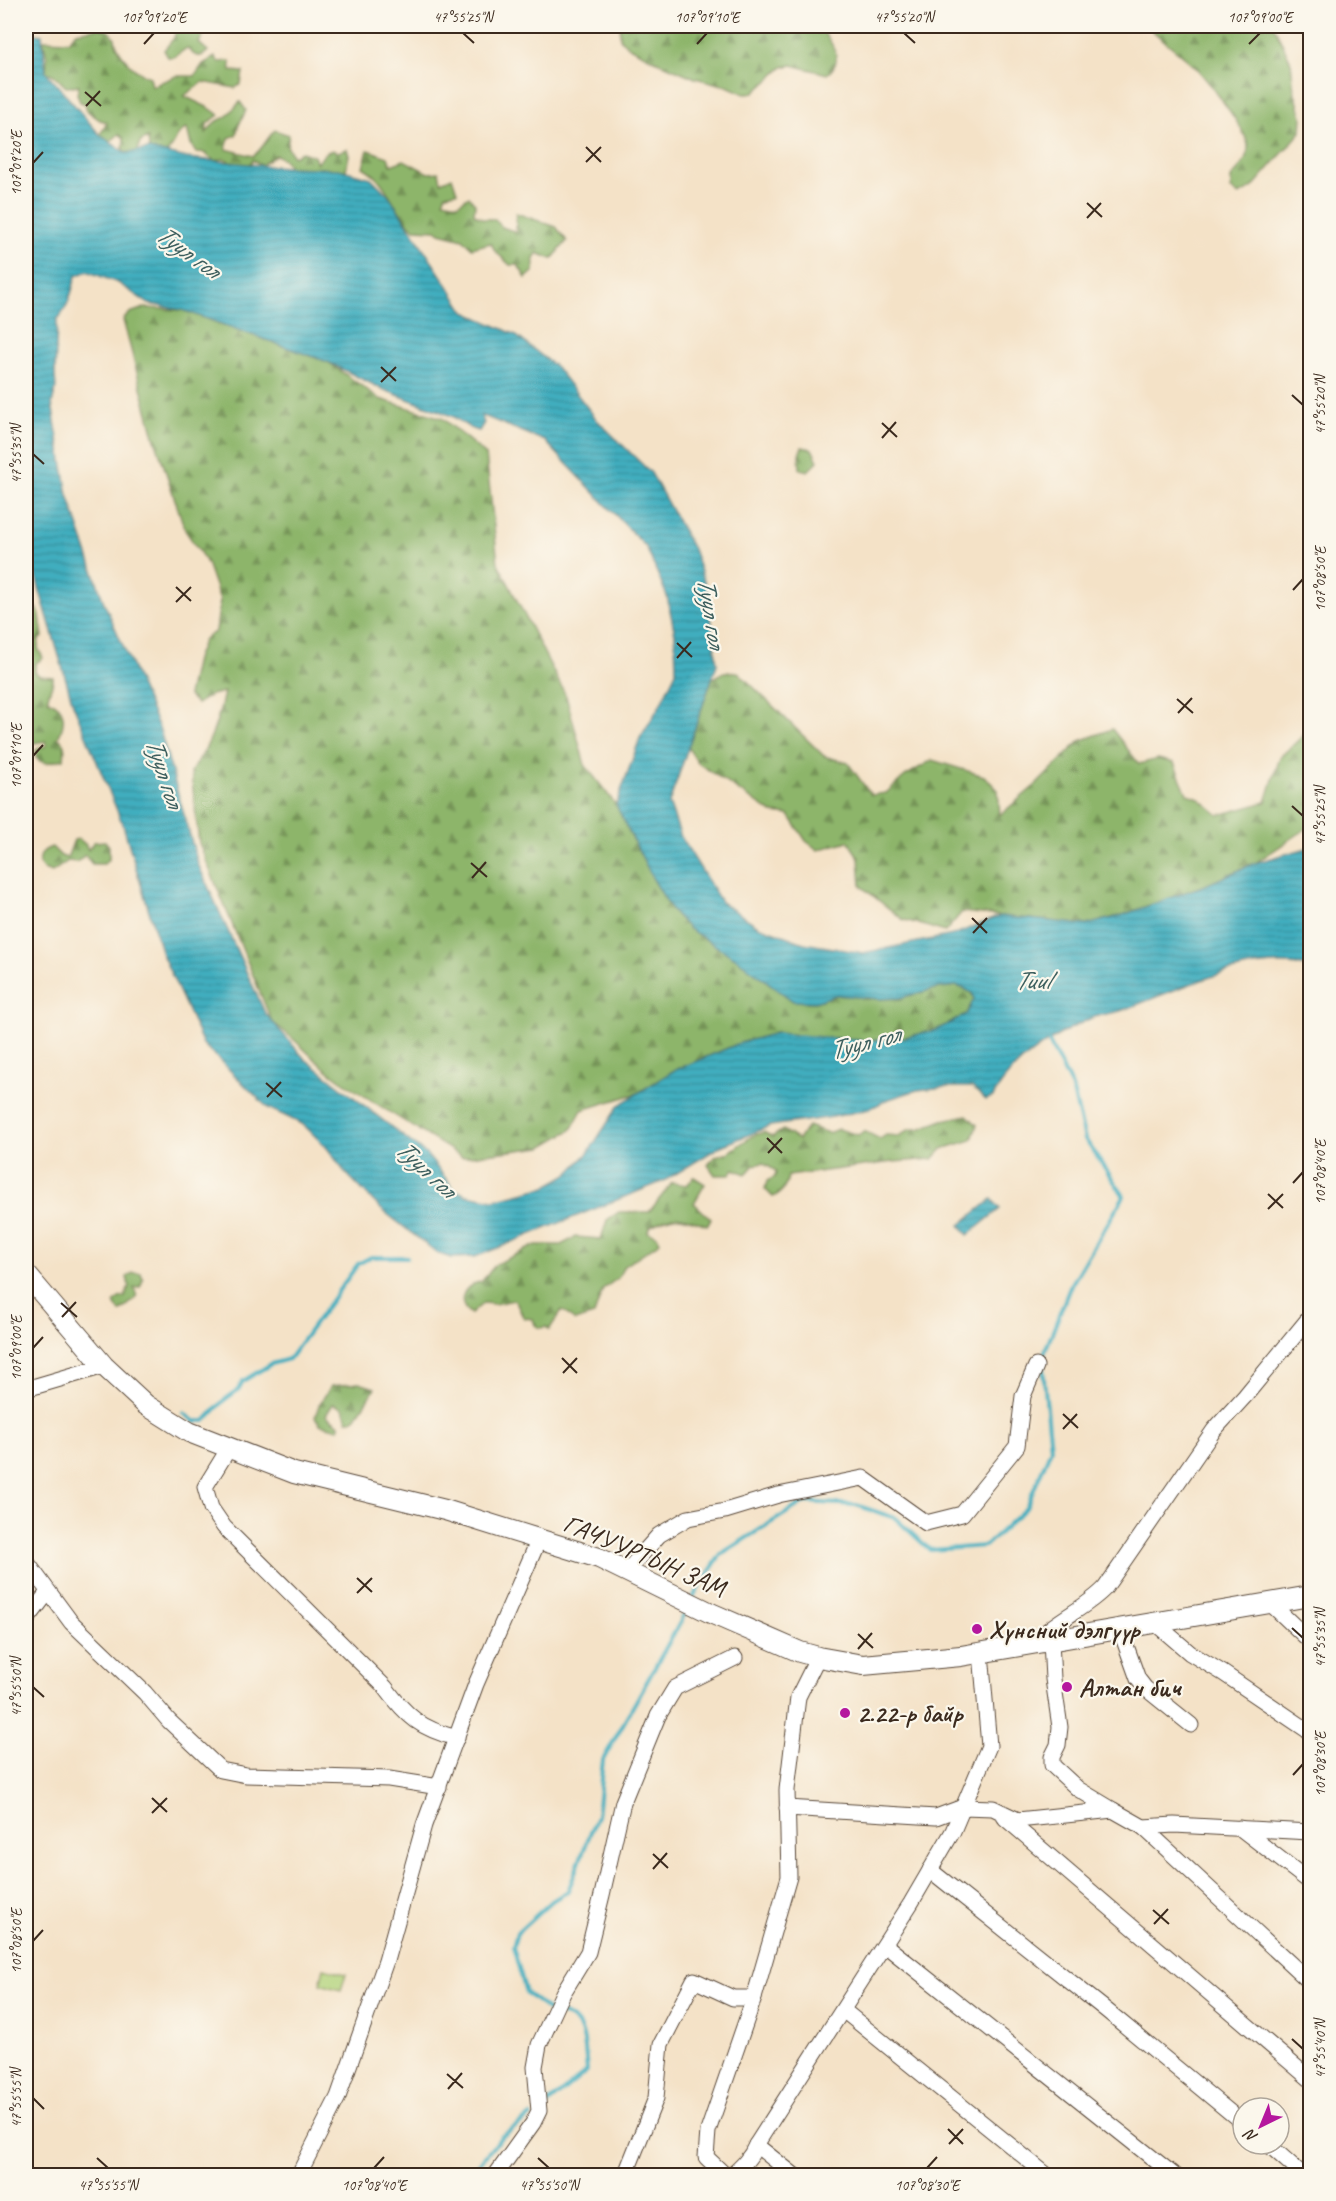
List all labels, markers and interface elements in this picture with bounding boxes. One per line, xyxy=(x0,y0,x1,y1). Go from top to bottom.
text: 107°09'20"E xyxy=(122,8,188,27)
text: 47°55'25"N xyxy=(433,8,496,27)
text: 107°09'10"E xyxy=(675,8,741,27)
text: 47°55'20"N xyxy=(874,8,937,27)
text: 107°09'00"E xyxy=(1228,8,1294,27)
text: 107°09'20"E xyxy=(7,129,26,195)
water label: Туул гол xyxy=(149,217,230,288)
text: 47°55'20"N xyxy=(1311,372,1330,435)
text: 47°55'35"N xyxy=(7,421,26,484)
text: 107°08'50"E xyxy=(1311,545,1330,611)
water label: Туул гол xyxy=(690,575,735,654)
text: 107°09'10"E xyxy=(7,722,26,788)
water label: Туул гол xyxy=(138,733,193,815)
text: 47°55'25"N xyxy=(1311,783,1330,846)
water label: Tuul xyxy=(1015,963,1059,997)
water label: Туул гол xyxy=(826,1016,906,1067)
water label: Туул гол xyxy=(389,1132,467,1207)
text: 107°08'40"E xyxy=(1311,1138,1330,1204)
text: 107°09'00"E xyxy=(7,1314,26,1380)
street label: ГАЧУУРТЫН ЗАМ xyxy=(559,1506,732,1605)
text: 47°55'35"N xyxy=(1311,1605,1330,1668)
place label: Хүнсний дэлгүүр xyxy=(989,1613,1142,1646)
marker: Хүнсний дэлгүүр xyxy=(970,1622,984,1636)
text: 47°55'50"N xyxy=(7,1654,26,1717)
place label: Алтан бич xyxy=(1079,1671,1182,1704)
marker: Алтан бич xyxy=(1060,1680,1074,1694)
place label: 2.22-р байр xyxy=(857,1697,964,1730)
marker: 2.22-р байр xyxy=(838,1706,852,1720)
text: 107°08'30"E xyxy=(1311,1730,1330,1796)
text: 107°08'50"E xyxy=(7,1907,26,1973)
text: 47°55'40"N xyxy=(1311,2016,1330,2079)
text: 47°55'55"N xyxy=(7,2065,26,2128)
north arrow xyxy=(1231,2096,1291,2156)
text: N xyxy=(1239,2123,1262,2147)
text: 47°55'55"N xyxy=(78,2176,141,2195)
text: 107°08'40"E xyxy=(342,2176,408,2195)
text: 47°55'50"N xyxy=(519,2176,582,2195)
text: 107°08'30"E xyxy=(895,2176,961,2195)

